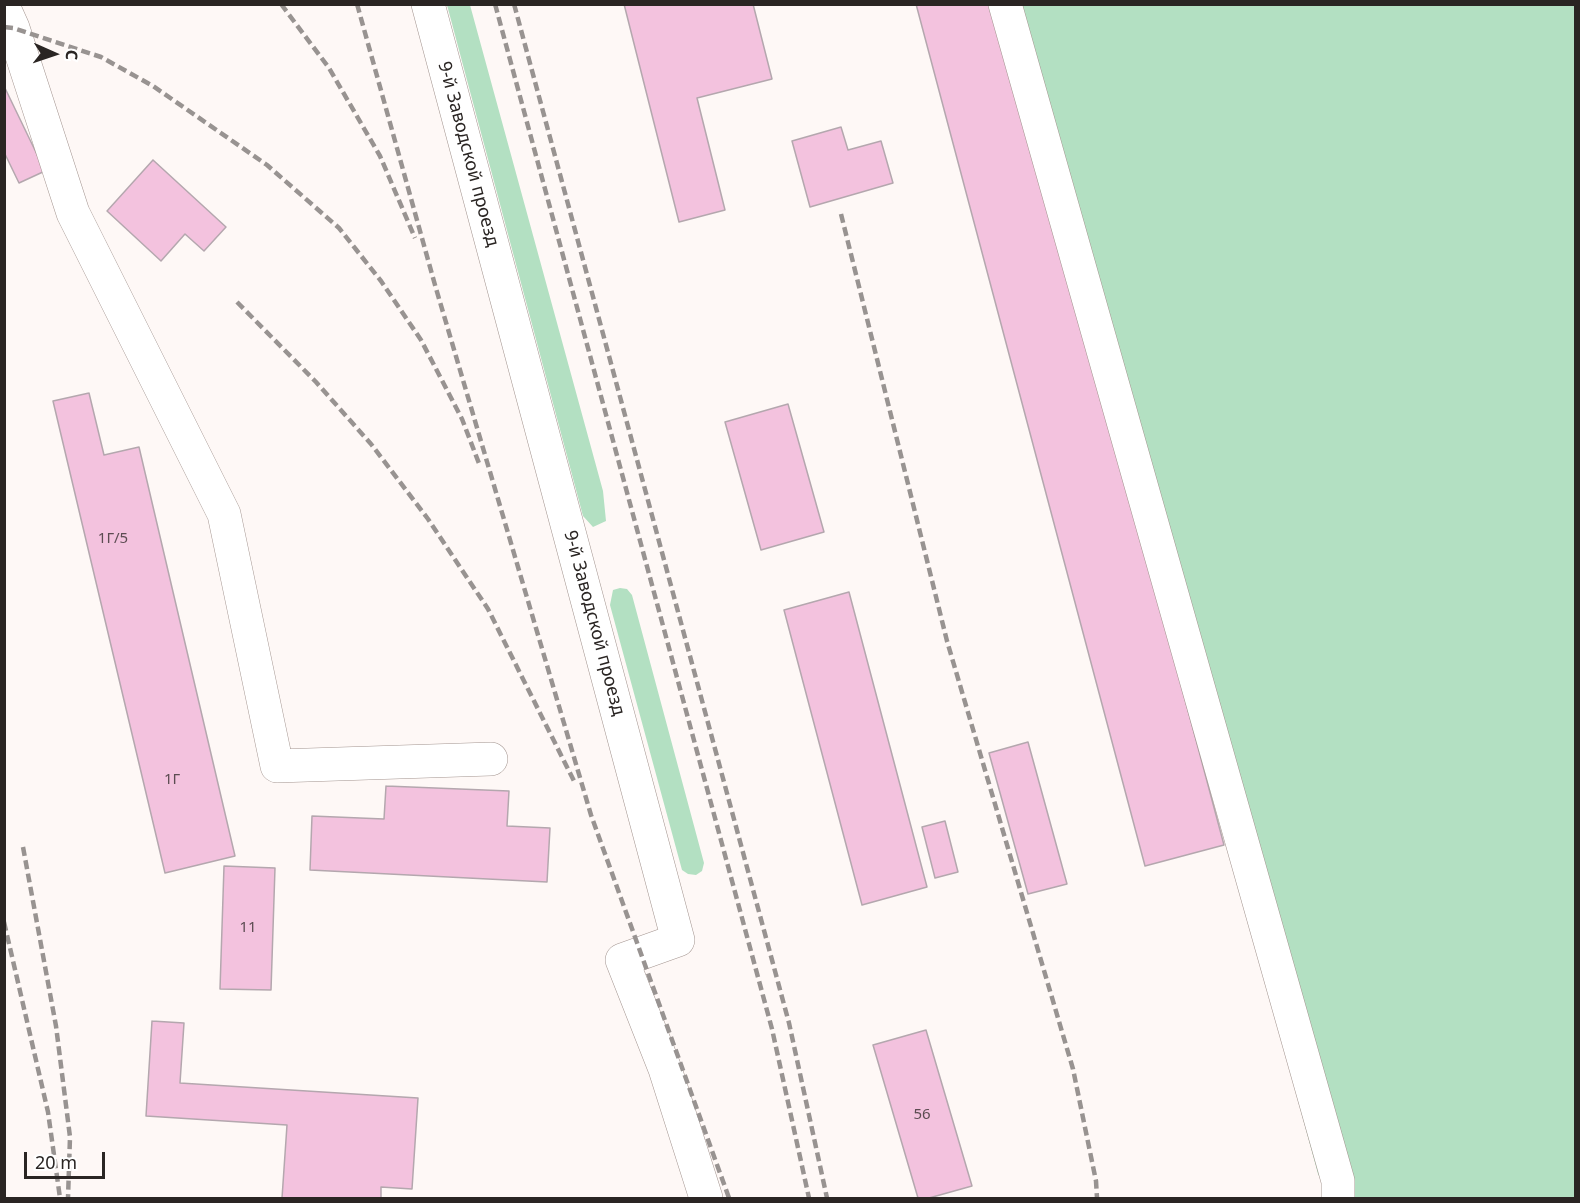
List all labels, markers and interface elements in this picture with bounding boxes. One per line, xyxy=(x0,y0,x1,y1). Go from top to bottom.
north arrow xyxy=(24,24,84,84)
text: С xyxy=(61,49,83,61)
street label: 9-й Заводской проезд xyxy=(433,59,503,249)
street label: 9-й Заводской проезд xyxy=(559,528,629,718)
house number: 1Г/5 xyxy=(98,530,128,548)
house number: 1Г xyxy=(164,771,180,789)
house number: 11 xyxy=(239,919,257,937)
house number: 56 xyxy=(913,1106,931,1124)
scale bar xyxy=(27,1140,108,1178)
text: 20 m xyxy=(35,1150,77,1174)

